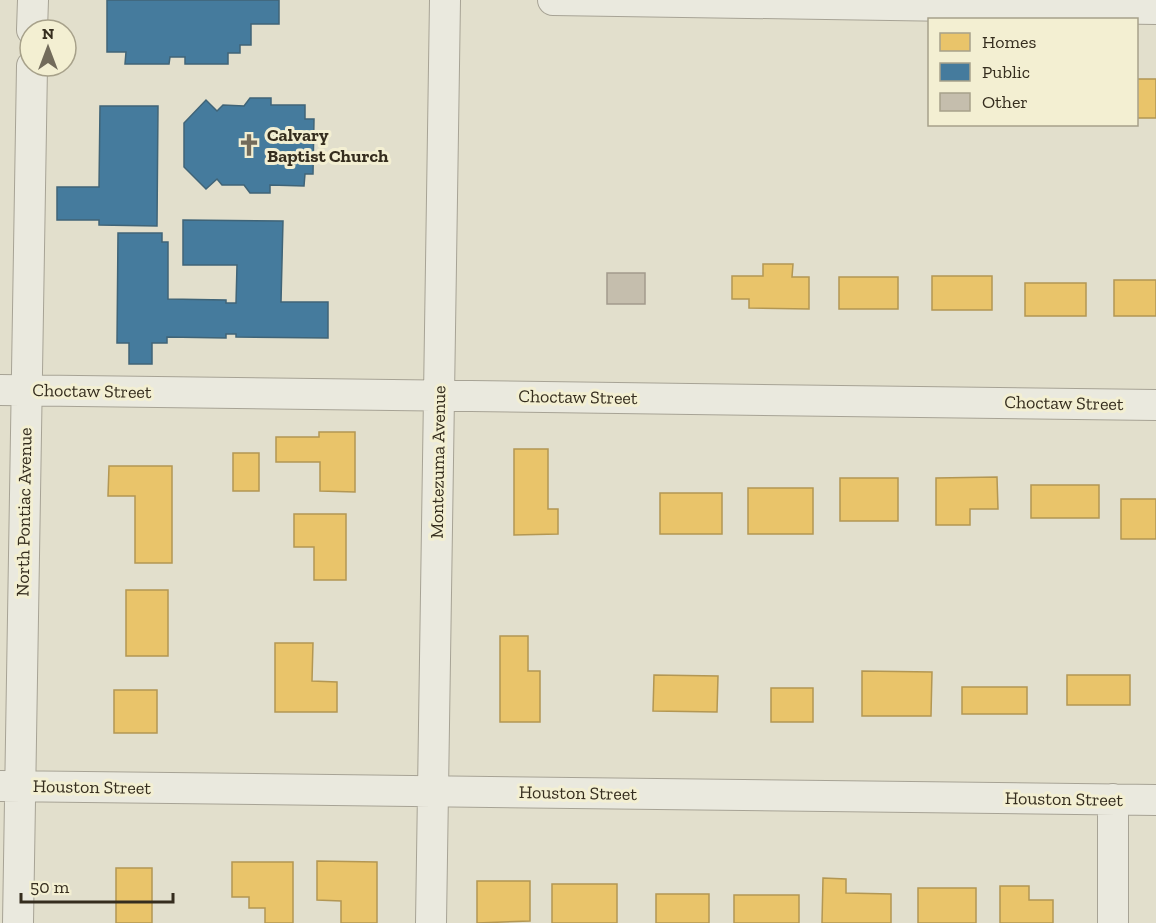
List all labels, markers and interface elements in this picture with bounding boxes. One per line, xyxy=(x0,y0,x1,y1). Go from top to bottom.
north arrow xyxy=(18,18,78,78)
legend xyxy=(928,18,1138,126)
text: N xyxy=(42,24,54,43)
text: Homes xyxy=(982,31,1036,53)
text: Public xyxy=(982,61,1030,83)
text: Other xyxy=(982,91,1028,113)
place label: Calvary Baptist Church xyxy=(267,124,389,167)
church icon: Calvary Baptist Church xyxy=(236,132,262,158)
street label: Choctaw Street xyxy=(32,379,152,403)
street label: Montezuma Avenue xyxy=(426,385,450,539)
street label: Choctaw Street xyxy=(518,385,638,409)
street label: Choctaw Street xyxy=(1004,391,1124,415)
street label: North Pontiac Avenue xyxy=(12,427,36,597)
street label: Houston Street xyxy=(33,775,152,799)
street label: Houston Street xyxy=(519,781,638,805)
street label: Houston Street xyxy=(1005,787,1124,811)
scale bar xyxy=(21,866,172,904)
text: 50 m xyxy=(30,876,70,898)

